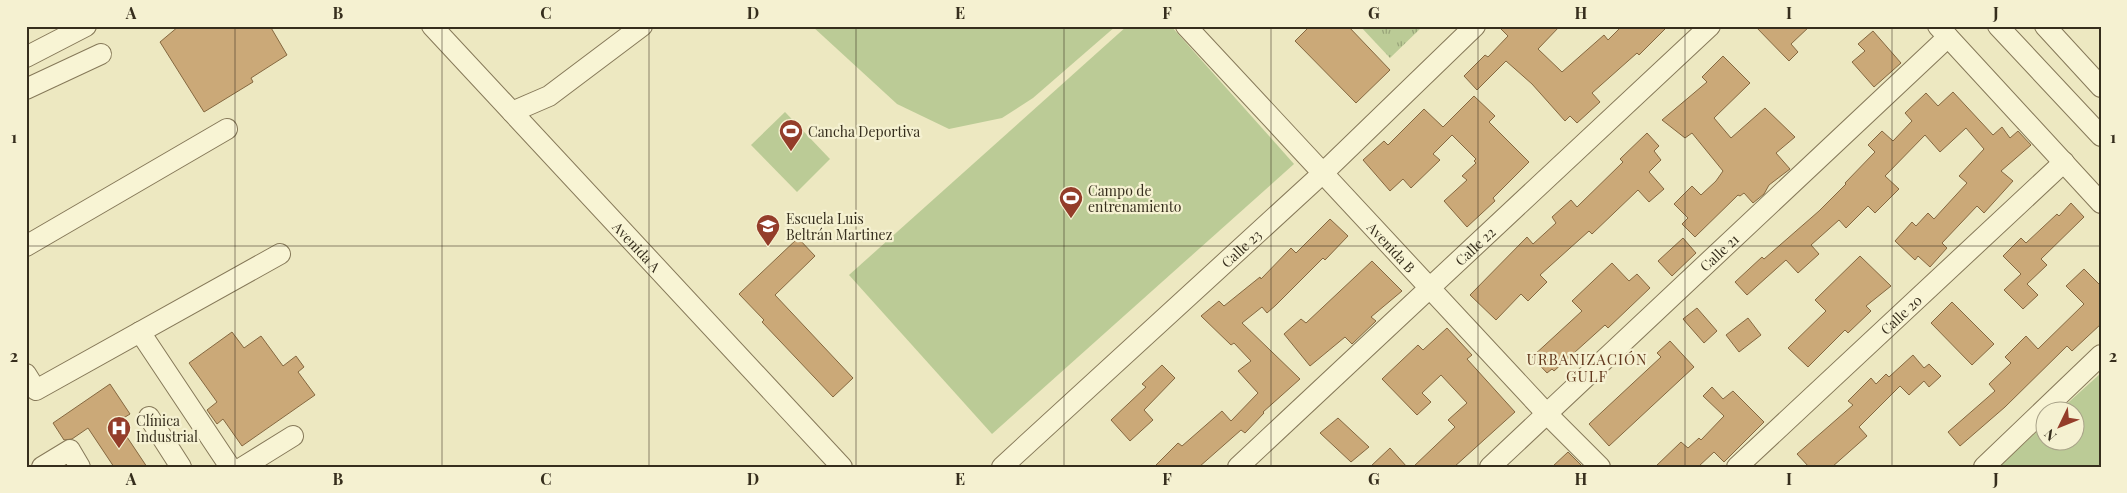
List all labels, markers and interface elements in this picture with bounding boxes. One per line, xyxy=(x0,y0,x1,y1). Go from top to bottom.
text: A xyxy=(125,2,137,23)
text: B xyxy=(333,2,344,23)
text: C xyxy=(540,2,552,23)
text: D xyxy=(747,2,759,23)
text: E xyxy=(955,2,965,23)
text: F xyxy=(1162,2,1172,23)
text: G xyxy=(1368,2,1380,23)
text: H xyxy=(1575,2,1588,23)
text: I xyxy=(1786,2,1792,23)
text: J xyxy=(1992,2,1999,23)
sports icon: Cancha Deportiva xyxy=(778,118,804,152)
place label: Cancha Deportiva xyxy=(808,122,920,141)
text: 1 xyxy=(11,126,17,147)
text: 1 xyxy=(2110,126,2116,147)
place label: Campo de entrenamiento xyxy=(1088,181,1182,216)
sports icon: Campo de entrenamiento xyxy=(1058,185,1084,219)
place label: Escuela Luis Beltrán Martinez xyxy=(786,209,893,244)
school or university icon: Escuela Luis Beltrán Martinez xyxy=(755,213,781,247)
street label: Avenida A xyxy=(608,217,665,276)
street label: Avenida B xyxy=(1363,217,1420,277)
street label: Calle 22 xyxy=(1451,222,1499,269)
street label: Calle 23 xyxy=(1217,225,1265,271)
street label: Calle 21 xyxy=(1695,229,1743,275)
street label: Calle 20 xyxy=(1876,290,1926,338)
text: 2 xyxy=(10,345,18,366)
text: 2 xyxy=(2109,345,2117,366)
district label: URBANIZACIÓN GULF xyxy=(1526,349,1648,386)
north arrow xyxy=(2034,400,2084,450)
place label: Clínica Industrial xyxy=(136,411,198,446)
hospital icon: Clínica Industrial xyxy=(106,415,132,449)
text: N xyxy=(2040,425,2061,445)
text: A xyxy=(125,468,137,489)
text: B xyxy=(333,468,344,489)
text: C xyxy=(540,468,552,489)
text: D xyxy=(747,468,759,489)
text: E xyxy=(955,468,965,489)
text: F xyxy=(1162,468,1172,489)
text: G xyxy=(1368,468,1380,489)
text: H xyxy=(1575,468,1588,489)
text: I xyxy=(1786,468,1792,489)
text: J xyxy=(1992,468,1999,489)

